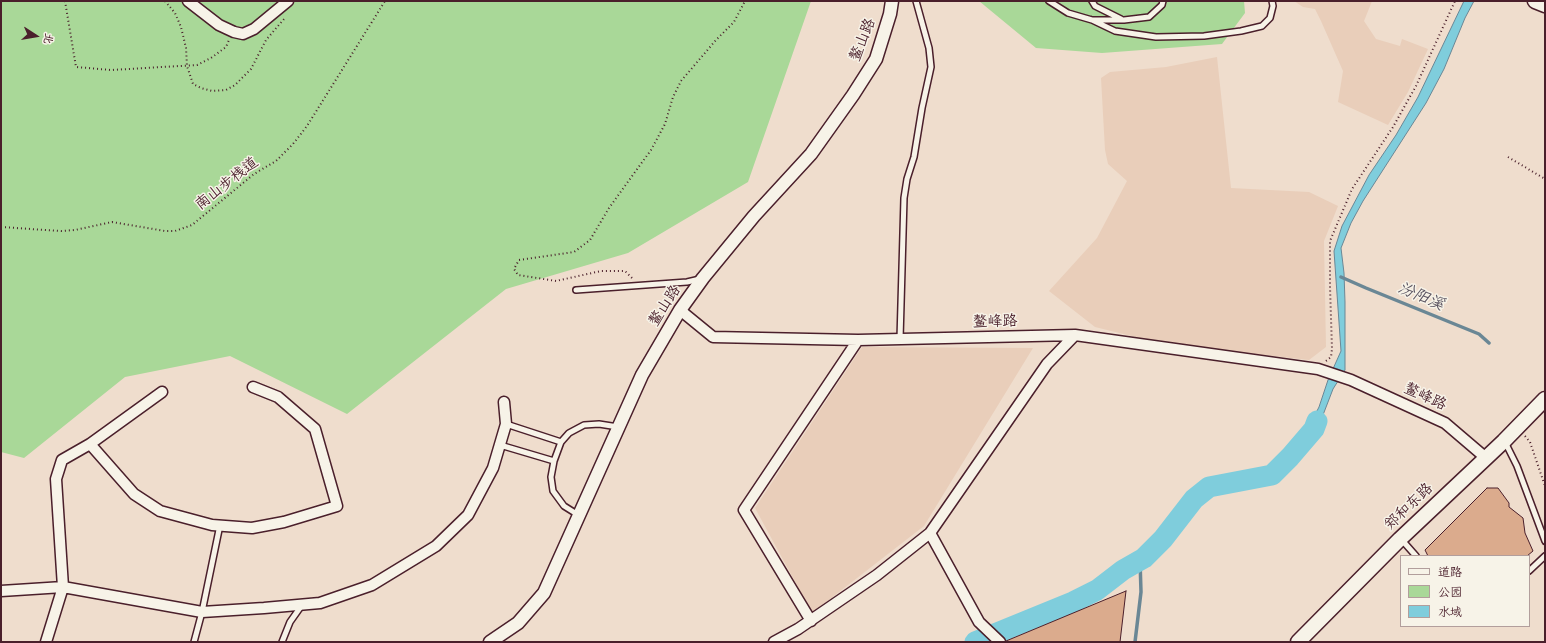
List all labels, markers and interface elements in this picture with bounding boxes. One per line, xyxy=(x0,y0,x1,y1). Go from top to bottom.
north arrow xyxy=(16,16,56,56)
street label: 鳌山路 xyxy=(846,16,880,64)
text: 北 xyxy=(41,32,56,45)
street label: 南山步栈道 xyxy=(192,154,262,214)
water label: 汾阳溪 xyxy=(1395,279,1447,315)
street label: 鳌山路 xyxy=(645,282,685,330)
street label: 鳌峰路 xyxy=(972,313,1018,331)
street label: 鳌峰路 xyxy=(1401,379,1449,415)
street label: 郑和东路 xyxy=(1381,480,1437,534)
legend xyxy=(1400,555,1530,627)
text: 道路 xyxy=(1438,565,1462,579)
text: 公园 xyxy=(1438,585,1462,599)
text: 水域 xyxy=(1438,605,1462,619)

